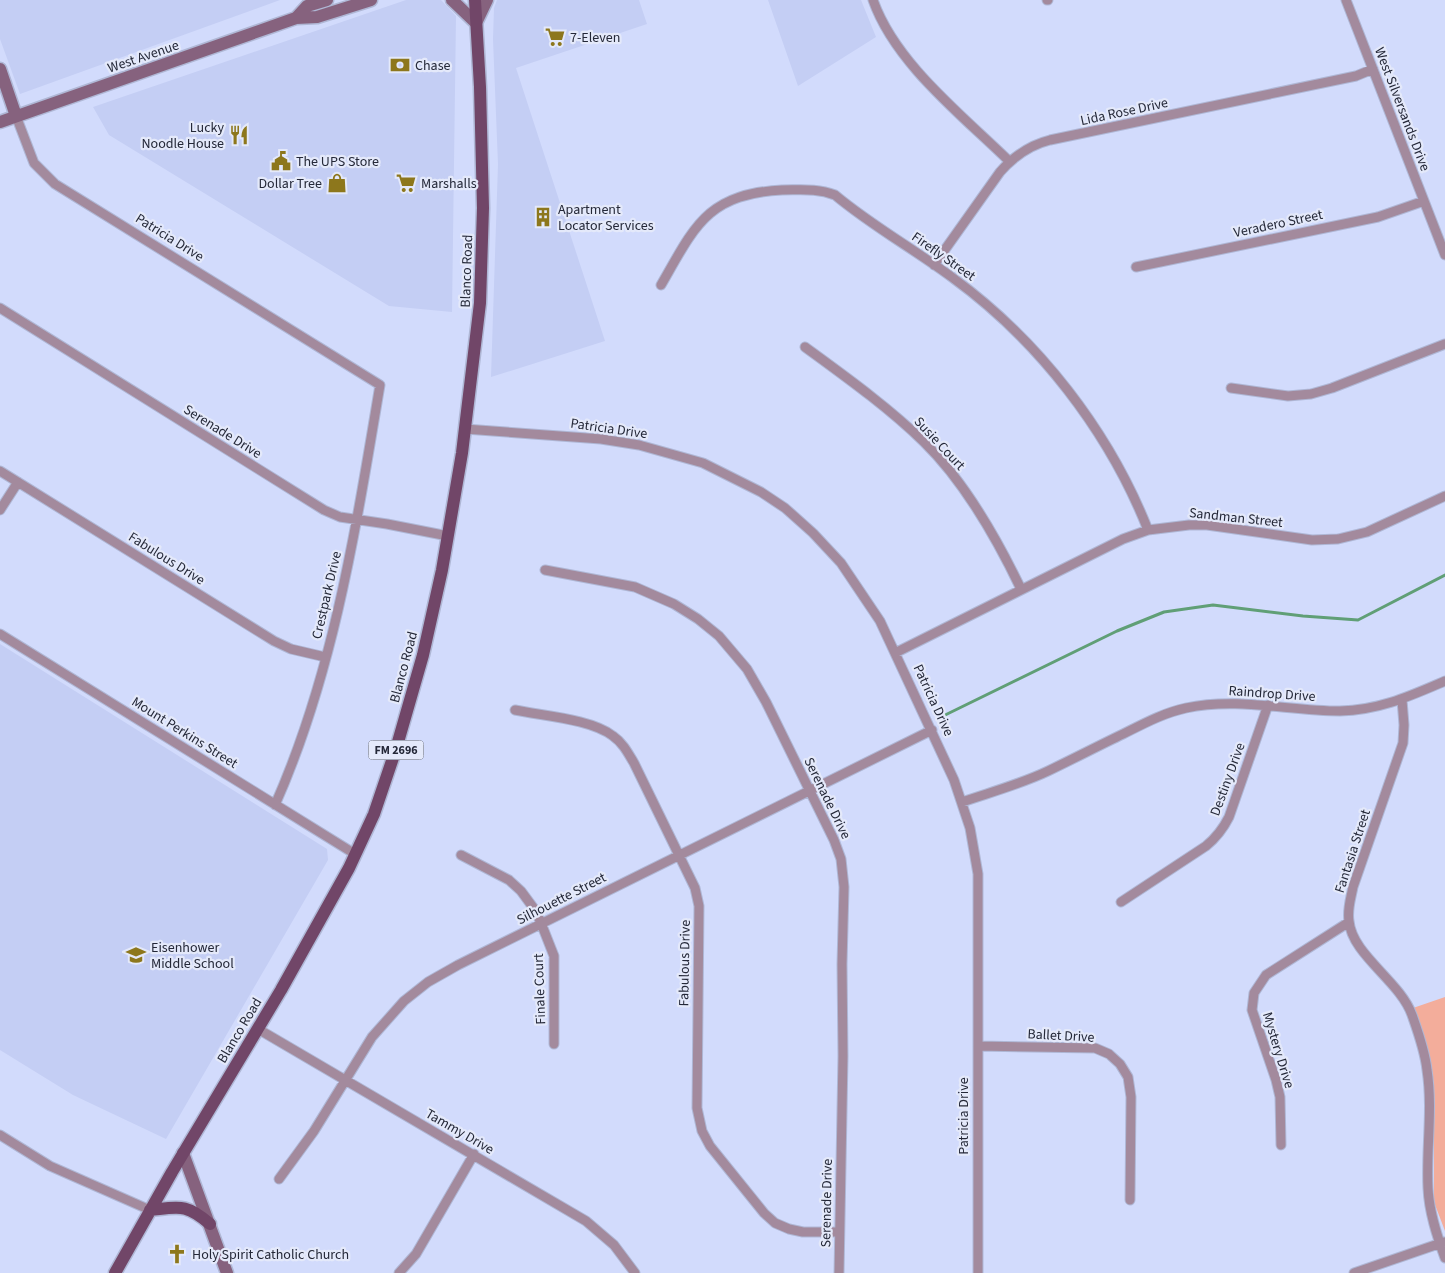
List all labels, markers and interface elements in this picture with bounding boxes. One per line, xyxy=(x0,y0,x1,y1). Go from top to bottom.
supermarket icon: 7-Eleven xyxy=(544,26,566,48)
place label: 7-Eleven xyxy=(570,28,620,48)
street label: West Avenue xyxy=(105,35,182,78)
street label: West Silversands Drive xyxy=(1369,45,1435,174)
bank icon: Chase xyxy=(389,54,411,76)
place label: Chase xyxy=(415,56,451,76)
street label: Lida Rose Drive xyxy=(1078,93,1170,131)
place label: Lucky Noodle House xyxy=(142,118,224,154)
restaurant icon: Lucky Noodle House xyxy=(228,124,250,146)
public building icon: The UPS Store xyxy=(270,150,292,172)
place label: The UPS Store xyxy=(296,152,379,172)
shop icon: Dollar Tree xyxy=(326,172,348,194)
supermarket icon: Marshalls xyxy=(395,172,417,194)
place label: Dollar Tree xyxy=(258,174,322,194)
place label: Marshalls xyxy=(421,174,477,194)
place label: Apartment Locator Services xyxy=(558,200,654,236)
street label: Veradero Street xyxy=(1232,205,1325,243)
building icon: Apartment Locator Services xyxy=(532,206,554,228)
street label: Patricia Drive xyxy=(131,209,208,267)
street label: Firefly Street xyxy=(907,227,980,286)
street label: Blanco Road xyxy=(456,234,478,308)
street label: Serenade Drive xyxy=(180,400,265,464)
street label: Susie Court xyxy=(909,412,970,475)
street label: Patricia Drive xyxy=(569,414,649,444)
street label: Sandman Street xyxy=(1188,503,1284,533)
street label: Fabulous Drive xyxy=(124,527,209,590)
street label: Crestpark Drive xyxy=(307,549,347,641)
street label: Blanco Road xyxy=(385,629,423,705)
street label: Patricia Drive xyxy=(908,661,959,740)
street label: Raindrop Drive xyxy=(1228,681,1316,707)
street label: Mount Perkins Street xyxy=(128,692,242,774)
road number: FM 2696 xyxy=(368,740,424,760)
street label: Destiny Drive xyxy=(1205,740,1250,819)
street label: Serenade Drive xyxy=(799,754,856,843)
street label: Fantasia Street xyxy=(1330,807,1376,896)
street label: Silhouette Street xyxy=(513,868,610,930)
street label: Fabulous Drive xyxy=(674,919,696,1007)
place label: Eisenhower Middle School xyxy=(151,938,234,974)
school or university icon: Eisenhower Middle School xyxy=(125,944,147,966)
street label: Finale Court xyxy=(529,953,551,1025)
street label: Blanco Road xyxy=(212,994,267,1067)
street label: Mystery Drive xyxy=(1257,1010,1299,1091)
street label: Ballet Drive xyxy=(1027,1024,1095,1048)
street label: Patricia Drive xyxy=(954,1077,974,1155)
street label: Tammy Drive xyxy=(421,1104,498,1160)
street label: Serenade Drive xyxy=(816,1158,838,1248)
church icon: Holy Spirit Catholic Church xyxy=(166,1243,188,1265)
place label: Holy Spirit Catholic Church xyxy=(192,1245,349,1265)

